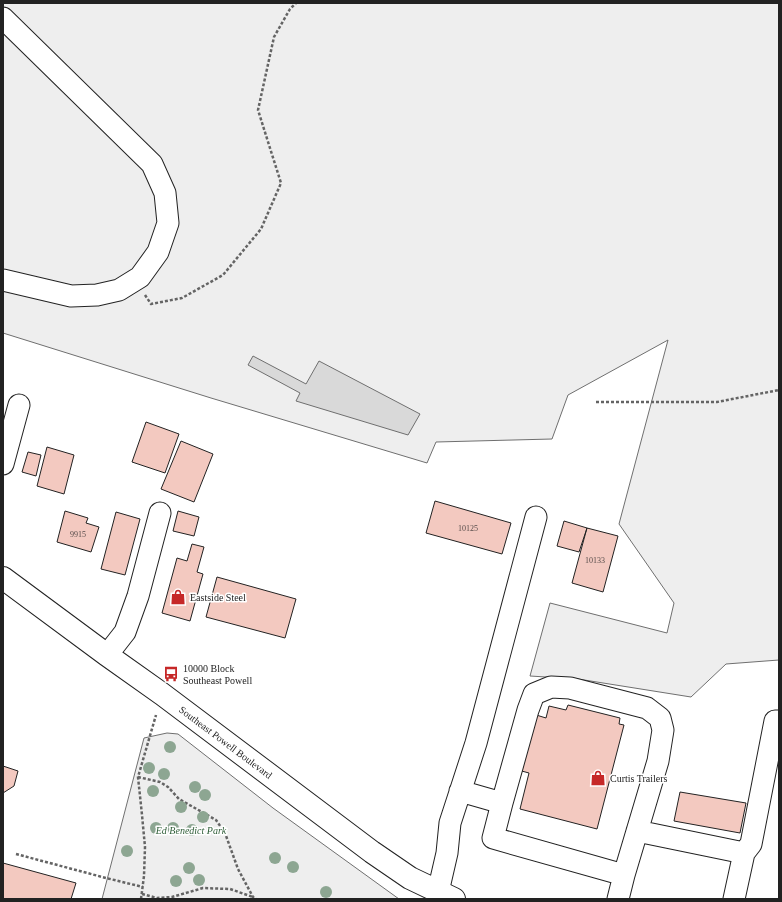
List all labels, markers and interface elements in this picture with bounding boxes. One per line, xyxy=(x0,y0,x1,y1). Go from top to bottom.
house number: 10125 xyxy=(458,524,478,533)
house number: 9915 xyxy=(70,530,86,539)
house number: 10133 xyxy=(585,556,605,565)
shop icon: Eastside Steel xyxy=(169,588,187,606)
place label: Eastside Steel xyxy=(190,592,246,603)
place label: 10000 Block Southeast Powell xyxy=(183,663,252,686)
bus stop icon: 10000 Block Southeast Powell xyxy=(162,665,180,683)
street label: Southeast Powell Boulevard xyxy=(177,704,274,781)
shop icon: Curtis Trailers xyxy=(589,769,607,787)
place label: Curtis Trailers xyxy=(610,773,668,784)
park label: Ed Benedict Park xyxy=(155,825,227,836)

